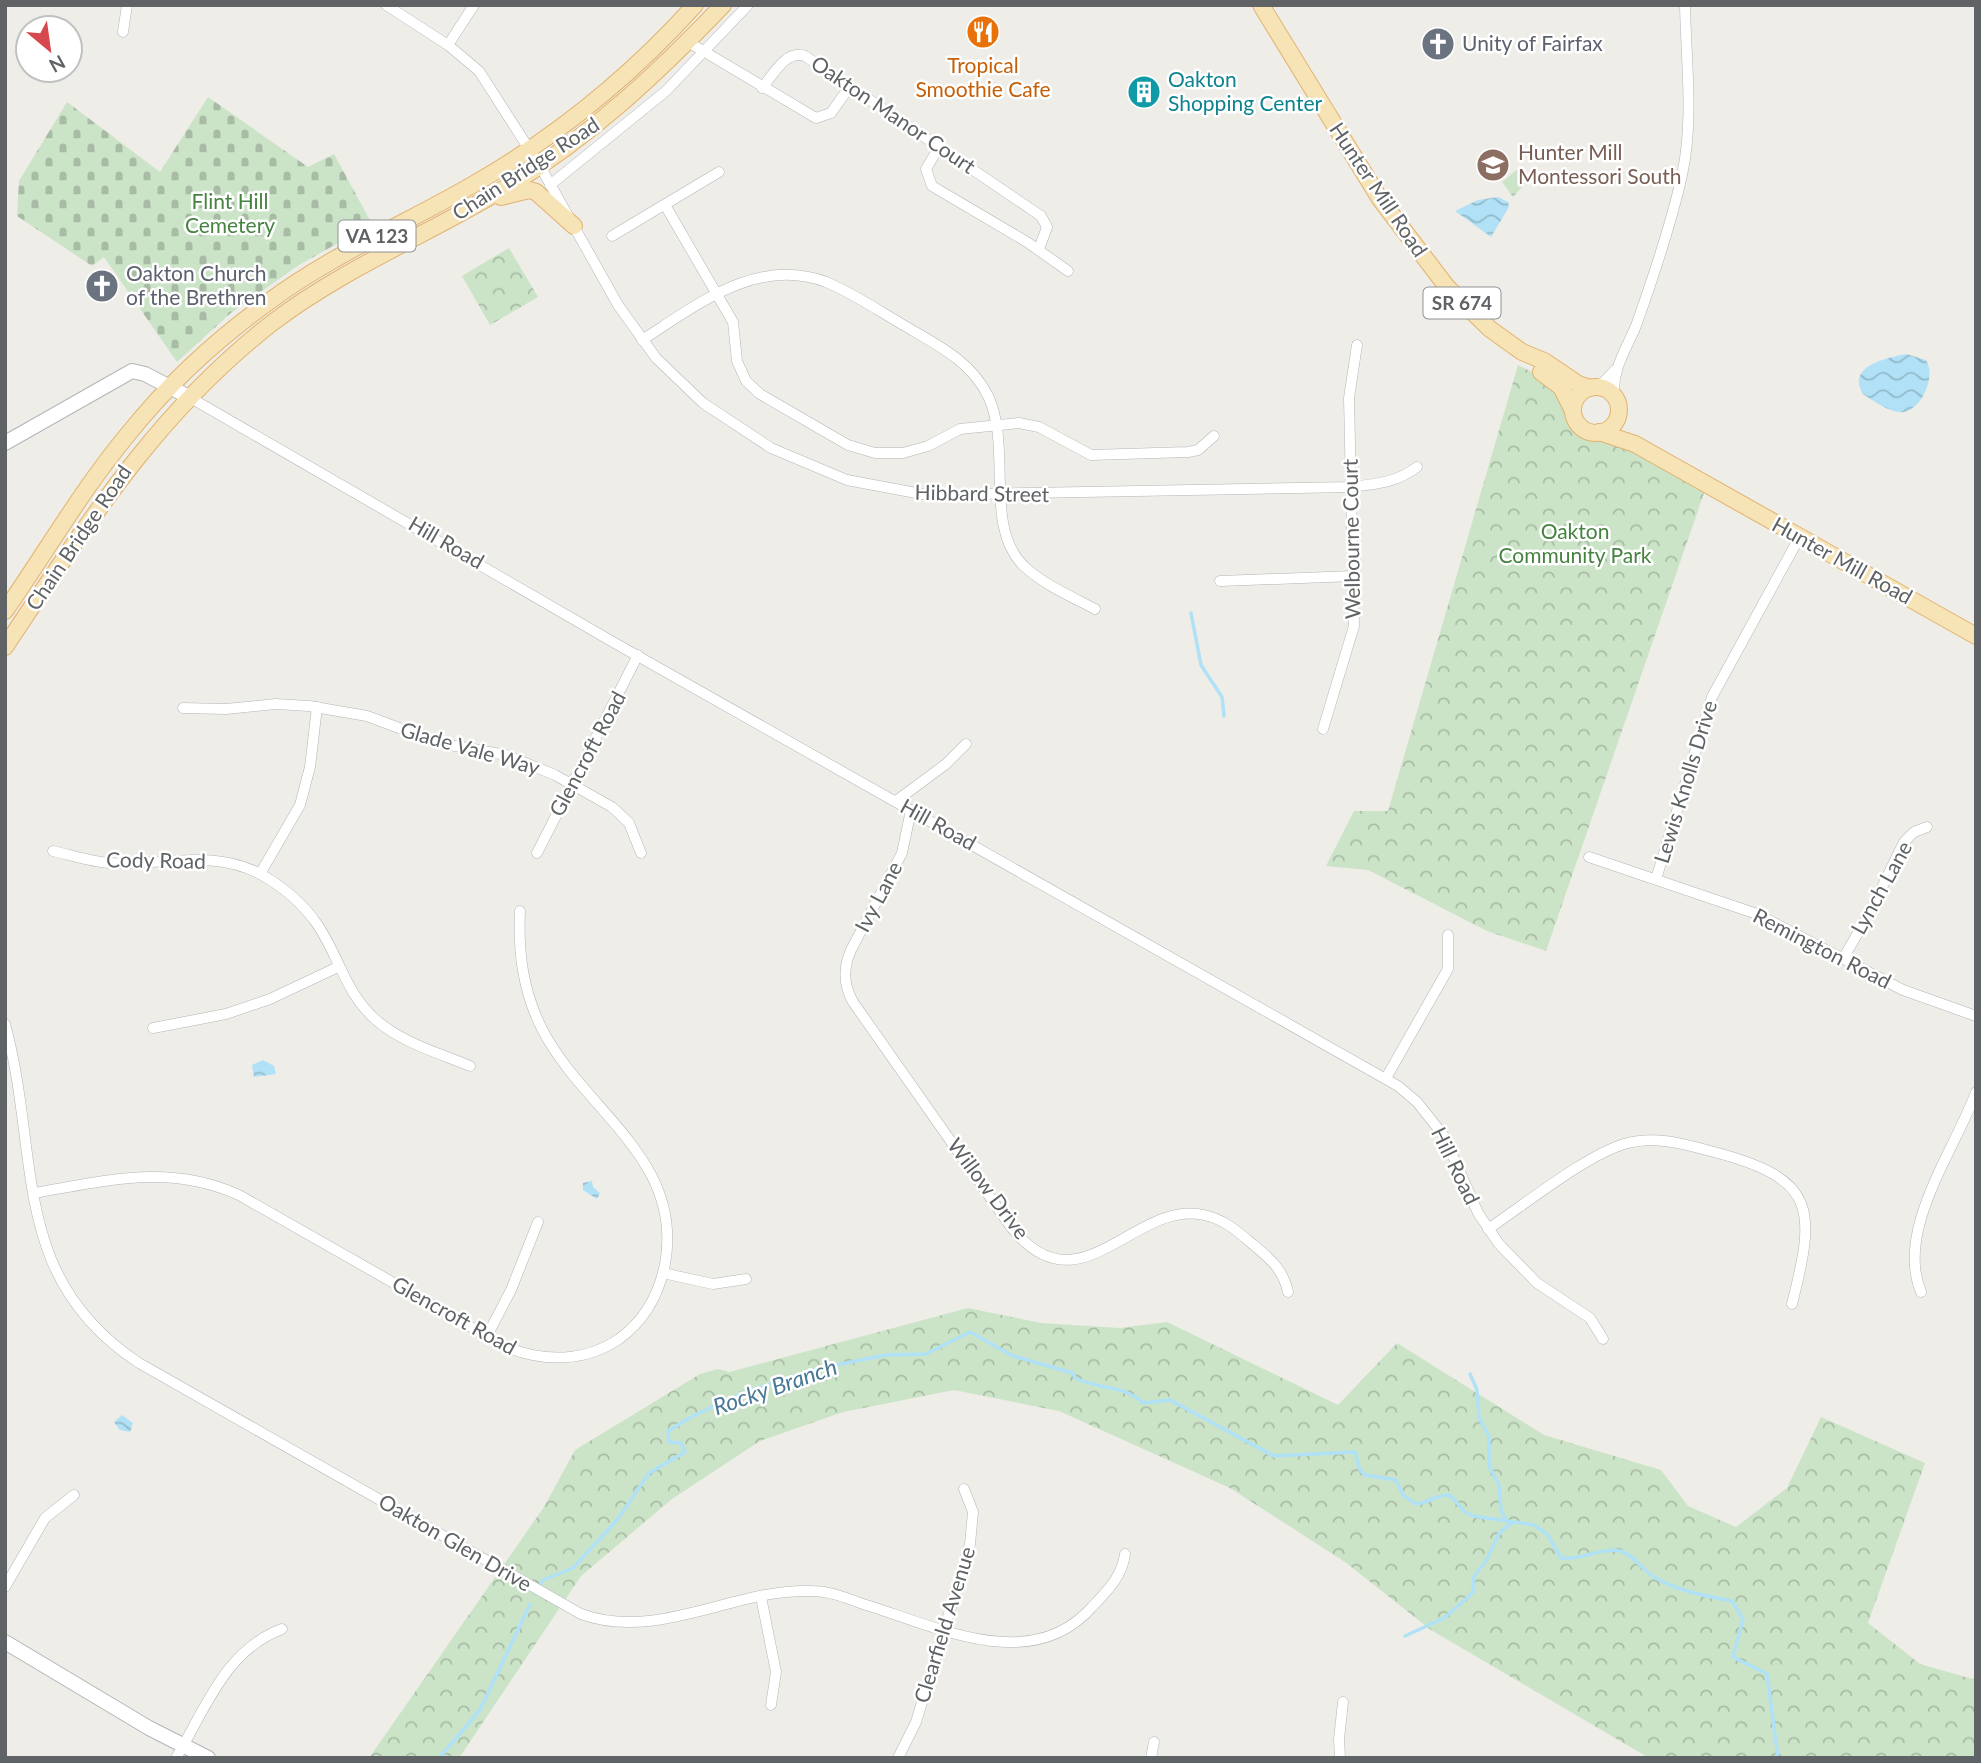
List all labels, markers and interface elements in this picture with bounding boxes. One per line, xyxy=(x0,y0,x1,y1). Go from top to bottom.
restaurant icon: Tropical Smoothie Cafe xyxy=(964,13,1002,51)
north arrow xyxy=(14,14,84,84)
church icon: Unity of Fairfax xyxy=(1419,25,1457,63)
place label: Unity of Fairfax xyxy=(1462,30,1603,55)
street label: Oakton Manor Court xyxy=(807,50,981,178)
text: N xyxy=(46,51,69,78)
place label: Tropical Smoothie Cafe xyxy=(915,52,1051,101)
place label: Oakton Shopping Center xyxy=(1168,66,1322,115)
building icon: Oakton Shopping Center xyxy=(1125,73,1163,111)
street label: Chain Bridge Road xyxy=(447,111,603,224)
street label: Hunter Mill Road xyxy=(1325,117,1433,261)
place label: Hunter Mill Montessori South xyxy=(1518,139,1682,188)
school or university icon: Hunter Mill Montessori South xyxy=(1474,146,1512,184)
park label: Flint Hill Cemetery xyxy=(185,188,275,237)
road number: VA 123 xyxy=(338,220,416,252)
place label: Oakton Church of the Brethren xyxy=(126,260,267,309)
church icon: Oakton Church of the Brethren xyxy=(83,267,121,305)
road number: SR 674 xyxy=(1424,288,1500,318)
street label: Welbourne Court xyxy=(1337,458,1364,619)
street label: Chain Bridge Road xyxy=(20,460,136,615)
street label: Hibbard Street xyxy=(915,479,1050,506)
street label: Hill Road xyxy=(405,510,489,573)
street label: Hunter Mill Road xyxy=(1768,511,1917,609)
park label: Oakton Community Park xyxy=(1499,518,1652,567)
street label: Glencroft Road xyxy=(543,686,630,820)
street label: Lewis Knolls Drive xyxy=(1648,697,1721,866)
street label: Glade Vale Way xyxy=(398,716,543,779)
street label: Hill Road xyxy=(896,793,981,855)
street label: Lynch Lane xyxy=(1845,836,1916,938)
street label: Cody Road xyxy=(106,846,206,873)
street label: Ivy Lane xyxy=(849,857,907,936)
street label: Remington Road xyxy=(1749,902,1896,993)
street label: Hill Road xyxy=(1427,1123,1486,1208)
street label: Willow Drive xyxy=(943,1133,1035,1243)
street label: Glencroft Road xyxy=(388,1270,521,1359)
water label: Rocky Branch xyxy=(709,1352,840,1420)
street label: Oakton Glen Drive xyxy=(375,1488,537,1596)
street label: Clearfield Avenue xyxy=(908,1543,979,1706)

